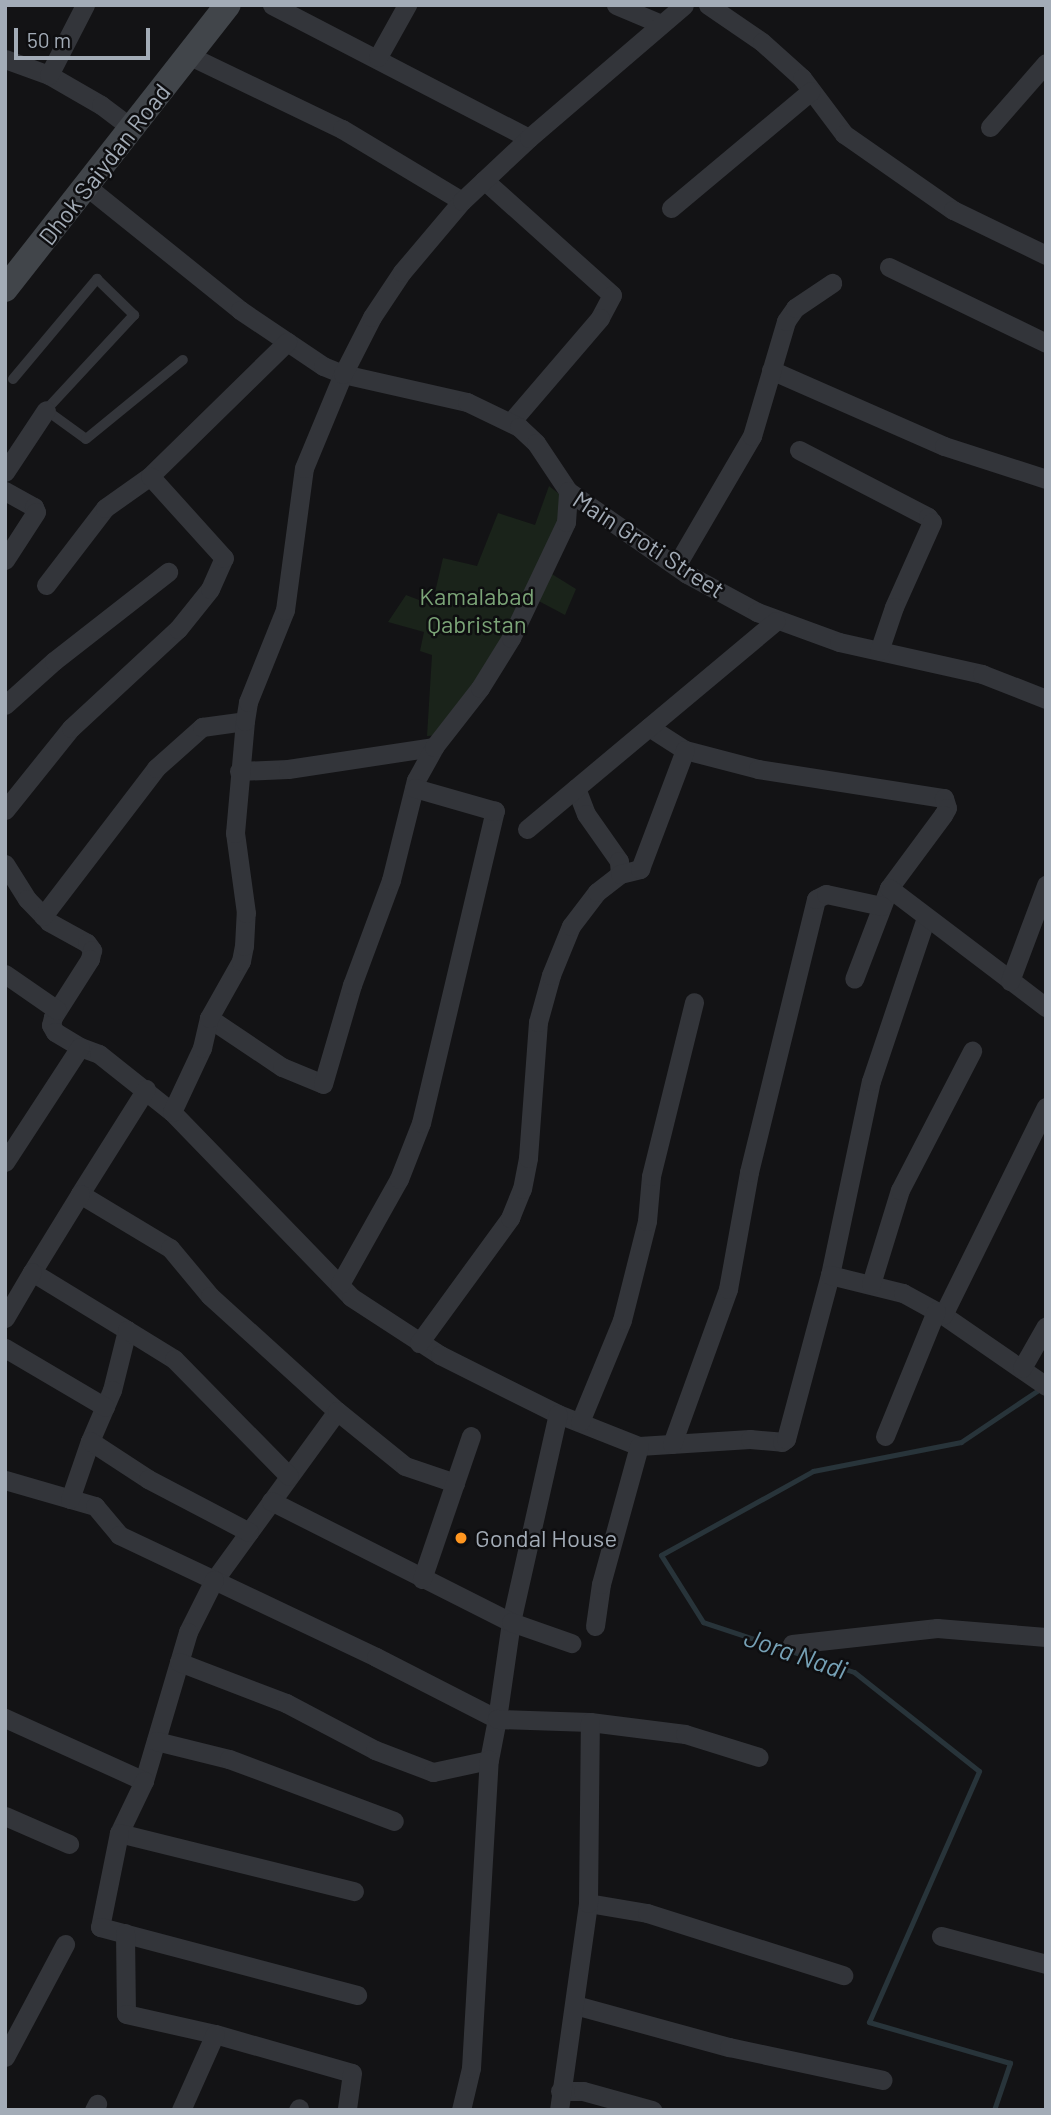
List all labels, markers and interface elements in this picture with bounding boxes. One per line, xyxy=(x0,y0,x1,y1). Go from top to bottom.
scale bar xyxy=(18,14,154,58)
text: 50 m xyxy=(27,27,71,52)
street label: Dhok Saiydan Road xyxy=(32,78,176,250)
street label: Main Groti Street xyxy=(568,484,730,604)
park label: Kamalabad Qabristan xyxy=(419,582,535,638)
place label: Gondal House xyxy=(475,1524,617,1552)
marker: Gondal House xyxy=(453,1530,469,1546)
water label: Jora Nadi xyxy=(740,1621,852,1685)

